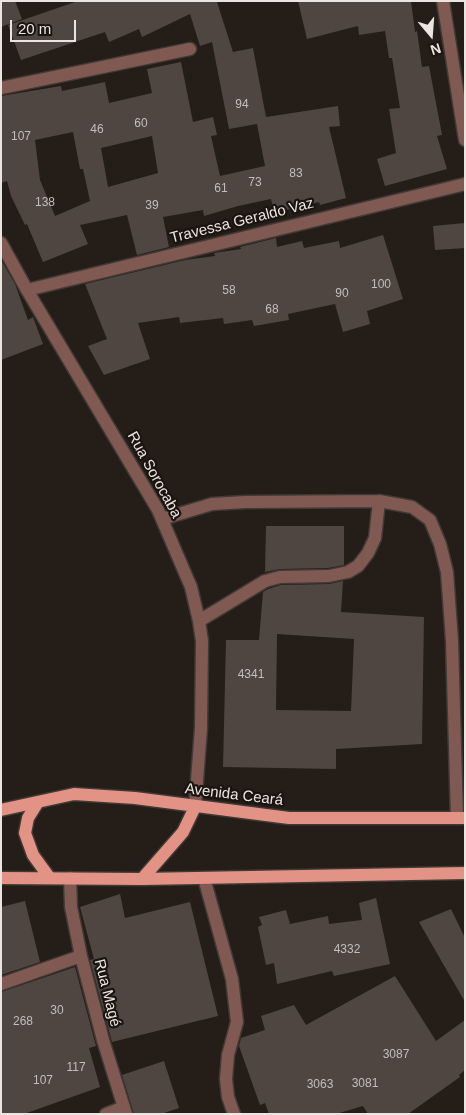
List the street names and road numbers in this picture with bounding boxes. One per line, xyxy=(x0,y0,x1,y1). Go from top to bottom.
street label: Travessa Geraldo Vaz xyxy=(168,194,316,248)
street label: Rua Sorocaba xyxy=(123,429,185,521)
street label: Avenida Ceará xyxy=(184,780,284,810)
street label: Rua Magé xyxy=(90,957,124,1029)

